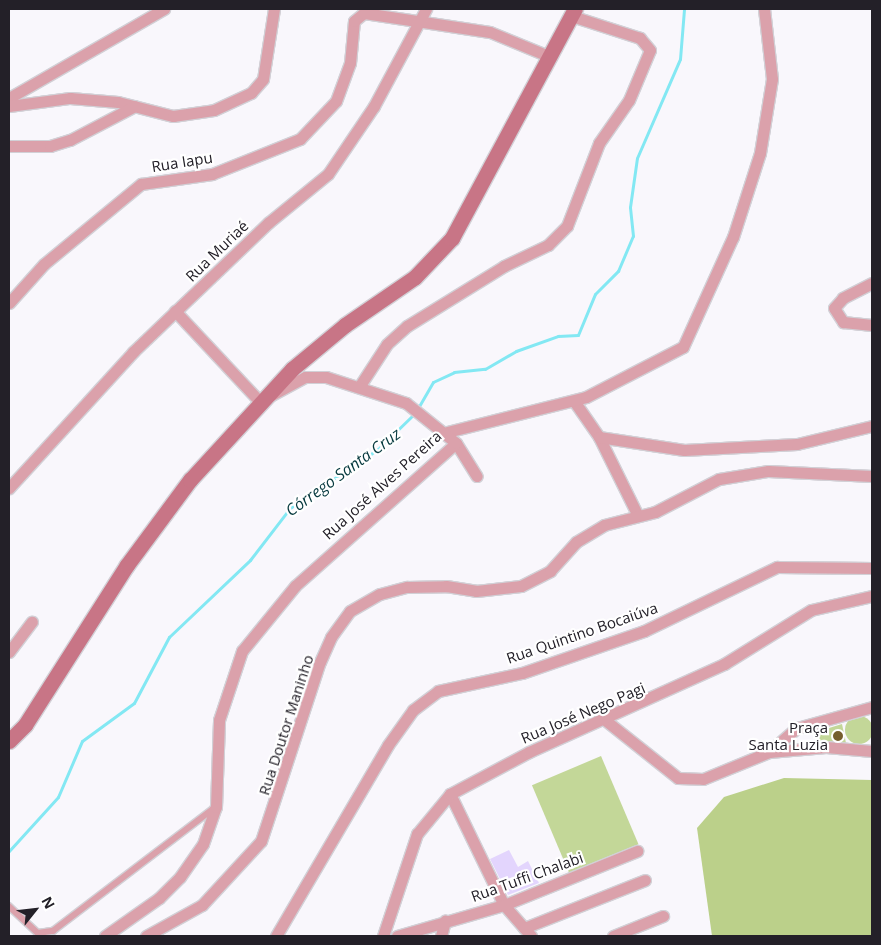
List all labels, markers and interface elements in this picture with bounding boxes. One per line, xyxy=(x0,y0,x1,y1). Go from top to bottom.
street label: Rua Iapu xyxy=(150,148,214,176)
street label: Rua Muriaé xyxy=(182,217,252,285)
water label: Córrego Santa Cruz xyxy=(282,424,404,520)
street label: Rua José Alves Pereira xyxy=(319,427,445,543)
street label: Rua Quintino Bocaiúva xyxy=(504,599,660,667)
street label: Rua Doutor Maninho xyxy=(255,653,317,797)
street label: Rua José Nego Pagi xyxy=(518,679,648,747)
place label: Praça Santa Luzia xyxy=(748,718,828,753)
marker: Praça Santa Luzia xyxy=(832,730,844,742)
street label: Rua Tuffi Chalabi xyxy=(468,848,586,906)
north arrow xyxy=(10,885,60,935)
text: N xyxy=(37,893,60,912)

